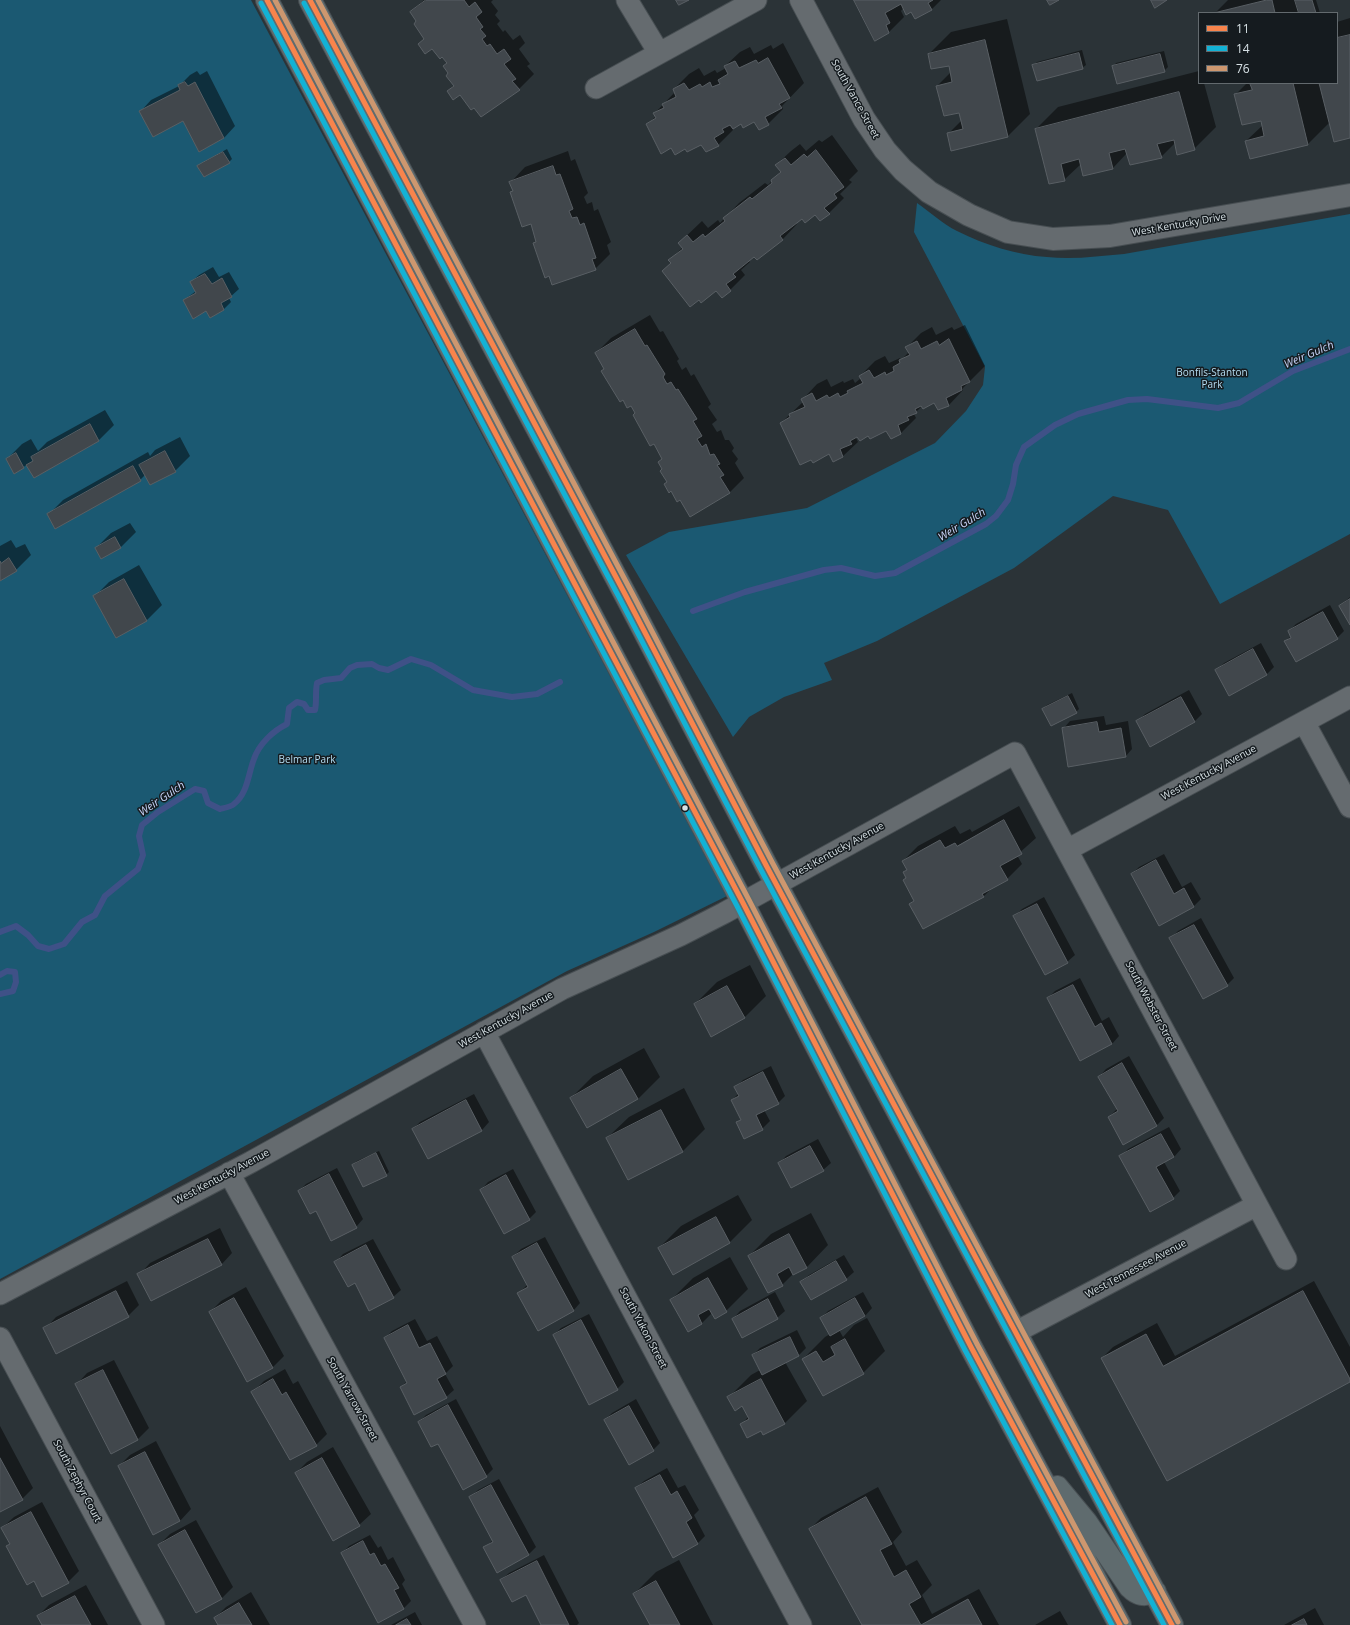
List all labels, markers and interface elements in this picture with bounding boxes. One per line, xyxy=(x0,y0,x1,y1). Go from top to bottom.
legend xyxy=(1198,12,1338,84)
text: 11 xyxy=(1236,20,1250,37)
text: 14 xyxy=(1236,40,1250,57)
street label: South Vance Street xyxy=(828,57,882,141)
text: 76 xyxy=(1236,60,1250,77)
street label: West Kentucky Drive xyxy=(1131,211,1227,239)
water label: Weir Gulch xyxy=(1282,339,1336,371)
park label: Bonfils-Stanton Park xyxy=(1176,367,1248,390)
water label: Weir Gulch xyxy=(936,506,988,544)
street label: West Kentucky Avenue xyxy=(1159,743,1259,803)
park label: Belmar Park xyxy=(278,754,336,766)
water label: Weir Gulch xyxy=(136,779,188,819)
unlabelled marker xyxy=(680,803,690,813)
street label: West Kentucky Avenue xyxy=(788,820,886,882)
street label: South Webster Street xyxy=(1122,959,1180,1053)
street label: West Kentucky Avenue xyxy=(457,989,555,1051)
street label: West Kentucky Avenue xyxy=(172,1147,272,1207)
street label: West Tennessee Avenue xyxy=(1083,1237,1189,1301)
street label: South Yukon Street xyxy=(617,1286,669,1370)
street label: South Yarrow Street xyxy=(324,1355,380,1443)
street label: South Zephyr Court xyxy=(50,1438,104,1524)

